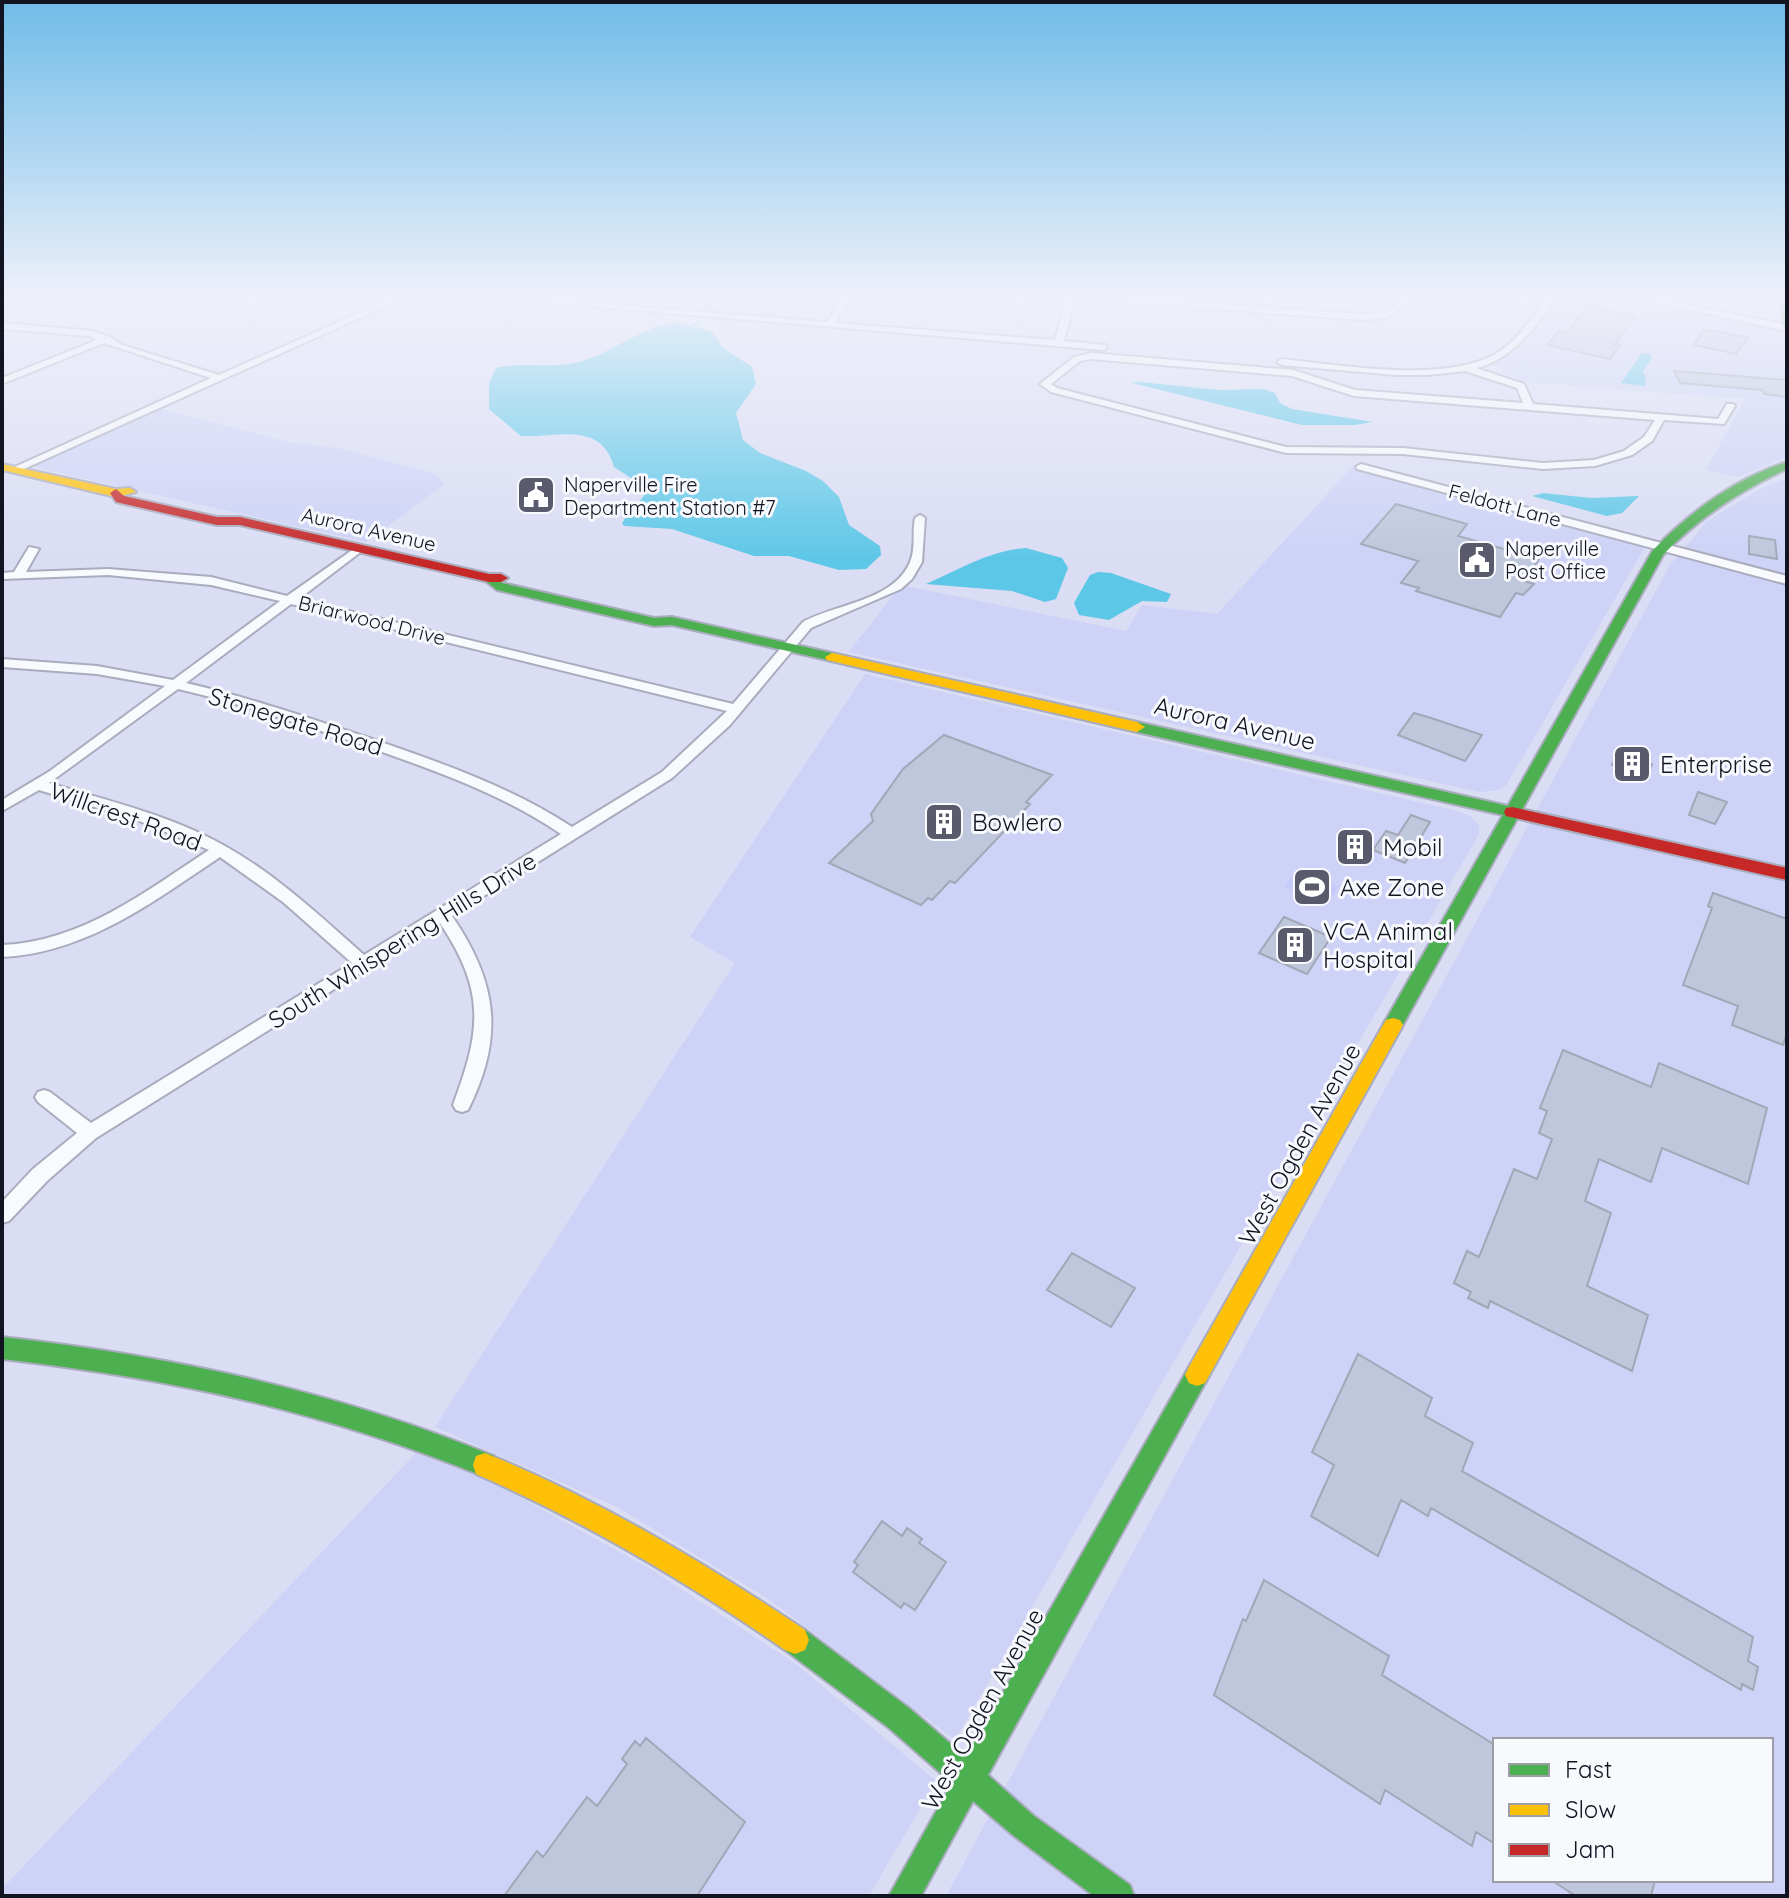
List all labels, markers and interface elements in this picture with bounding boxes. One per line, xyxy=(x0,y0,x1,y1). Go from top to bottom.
place label: Naperville Fire Department Station #7 xyxy=(564,472,776,520)
public building icon: Naperville Fire Department Station #7 xyxy=(515,474,557,516)
street label: Feldott Lane xyxy=(1446,478,1564,532)
street label: Aurora Avenue xyxy=(299,501,439,557)
place label: Naperville Post Office xyxy=(1505,536,1606,584)
public building icon: Naperville Post Office xyxy=(1456,539,1498,581)
street label: Briarwood Drive xyxy=(296,590,448,650)
street label: Stonegate Road xyxy=(205,680,387,762)
street label: Aurora Avenue xyxy=(1152,690,1318,756)
building icon: Enterprise xyxy=(1611,743,1653,785)
place label: Enterprise xyxy=(1660,749,1772,779)
street label: Willcrest Road xyxy=(46,775,206,857)
building icon: Bowlero xyxy=(923,801,965,843)
place label: Bowlero xyxy=(972,807,1062,837)
building icon: Mobil xyxy=(1334,826,1376,868)
place label: Mobil xyxy=(1383,832,1443,862)
street label: South Whispering Hills Drive xyxy=(263,845,541,1035)
sports icon: Axe Zone xyxy=(1291,866,1333,908)
place label: Axe Zone xyxy=(1340,872,1444,902)
place label: VCA Animal Hospital xyxy=(1323,916,1453,974)
building icon: VCA Animal Hospital xyxy=(1274,924,1316,966)
street label: West Ogden Avenue xyxy=(1231,1038,1367,1250)
street label: West Ogden Avenue xyxy=(914,1603,1050,1815)
legend xyxy=(1493,1738,1773,1882)
text: Fast xyxy=(1565,1754,1612,1784)
text: Slow xyxy=(1565,1794,1616,1824)
text: Jam xyxy=(1565,1834,1615,1864)

